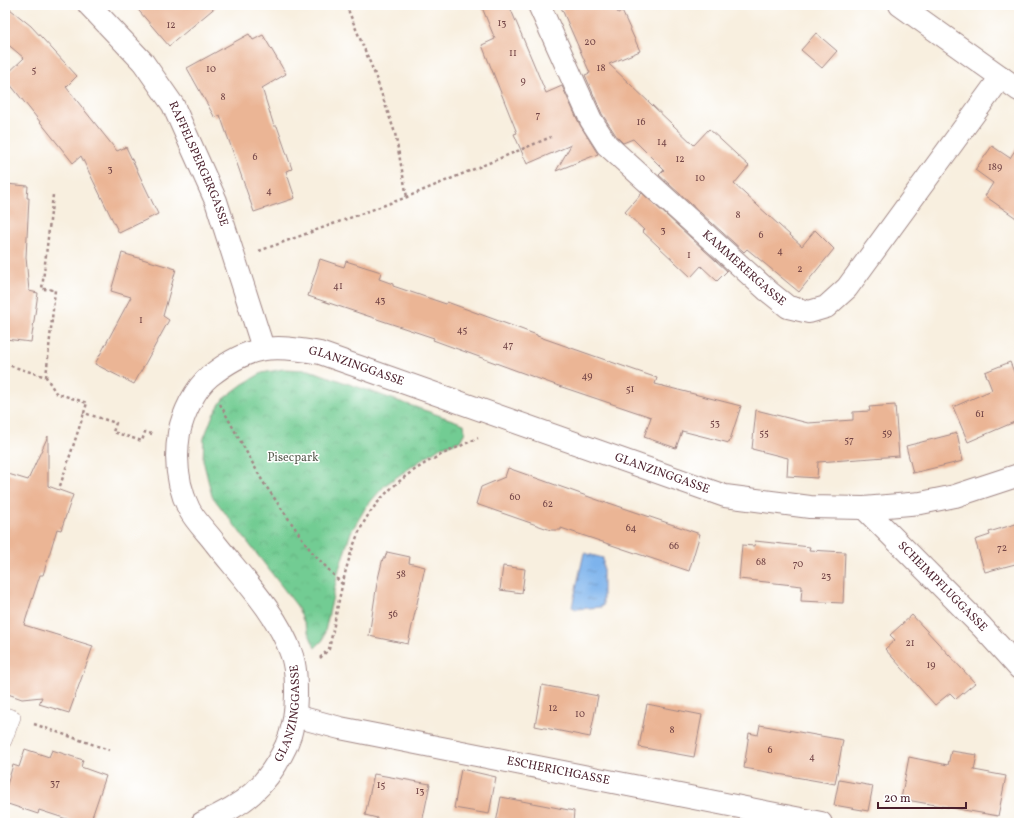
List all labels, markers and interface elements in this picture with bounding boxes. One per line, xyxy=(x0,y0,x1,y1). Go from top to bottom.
house number: 13 xyxy=(497,16,507,30)
house number: 12 xyxy=(166,18,176,32)
house number: 20 xyxy=(584,35,596,49)
house number: 11 xyxy=(509,46,517,60)
house number: 18 xyxy=(597,61,605,75)
house number: 10 xyxy=(206,62,216,76)
house number: 5 xyxy=(32,63,37,77)
house number: 9 xyxy=(520,74,526,88)
house number: 8 xyxy=(220,90,226,104)
street label: RAFFELSPERGERGASSE xyxy=(164,99,232,228)
house number: 7 xyxy=(536,108,541,122)
house number: 16 xyxy=(637,115,645,129)
house number: 14 xyxy=(657,135,667,149)
house number: 6 xyxy=(252,150,258,164)
house number: 12 xyxy=(675,152,685,166)
house number: 189 xyxy=(988,160,1002,174)
house number: 3 xyxy=(107,162,113,176)
house number: 10 xyxy=(695,171,705,185)
house number: 4 xyxy=(266,184,272,198)
house number: 8 xyxy=(735,208,741,222)
house number: 3 xyxy=(660,223,666,237)
street label: KAMMERERGASSE xyxy=(698,227,789,310)
house number: 6 xyxy=(758,228,764,242)
house number: 4 xyxy=(777,244,783,258)
house number: 1 xyxy=(687,248,691,262)
house number: 2 xyxy=(797,262,803,276)
house number: 41 xyxy=(333,279,343,293)
house number: 43 xyxy=(375,293,385,307)
house number: 1 xyxy=(139,313,143,327)
house number: 45 xyxy=(457,323,467,337)
house number: 47 xyxy=(503,338,514,352)
street label: GLANZINGGASSE xyxy=(307,343,406,390)
house number: 49 xyxy=(582,369,592,383)
house number: 51 xyxy=(626,382,634,396)
house number: 61 xyxy=(976,407,985,421)
house number: 53 xyxy=(710,416,720,430)
house number: 55 xyxy=(759,426,769,440)
house number: 59 xyxy=(882,426,892,440)
house number: 57 xyxy=(844,433,854,447)
park label: Pisecpark xyxy=(267,450,319,466)
street label: GLANZINGGASSE xyxy=(612,450,712,498)
house number: 60 xyxy=(509,490,521,504)
house number: 62 xyxy=(543,497,553,511)
house number: 64 xyxy=(626,521,636,535)
street label: SCHEIMPFLUGGASSE xyxy=(894,538,991,635)
house number: 66 xyxy=(669,539,679,553)
house number: 72 xyxy=(997,541,1007,555)
house number: 68 xyxy=(756,555,766,569)
house number: 70 xyxy=(793,557,803,571)
house number: 58 xyxy=(396,567,406,581)
house number: 23 xyxy=(821,569,831,583)
house number: 56 xyxy=(388,607,398,621)
house number: 21 xyxy=(905,636,915,650)
house number: 19 xyxy=(926,658,936,672)
street label: GLANZINGGASSE xyxy=(271,664,304,765)
house number: 12 xyxy=(548,701,558,715)
house number: 10 xyxy=(575,707,585,721)
house number: 8 xyxy=(669,723,675,737)
house number: 6 xyxy=(767,743,773,757)
house number: 4 xyxy=(809,750,815,764)
street label: ESCHERICHGASSE xyxy=(505,753,611,789)
house number: 37 xyxy=(50,776,60,790)
house number: 15 xyxy=(377,778,386,792)
house number: 13 xyxy=(415,784,425,798)
scale bar xyxy=(878,784,966,810)
text: 20 m xyxy=(884,791,911,807)

